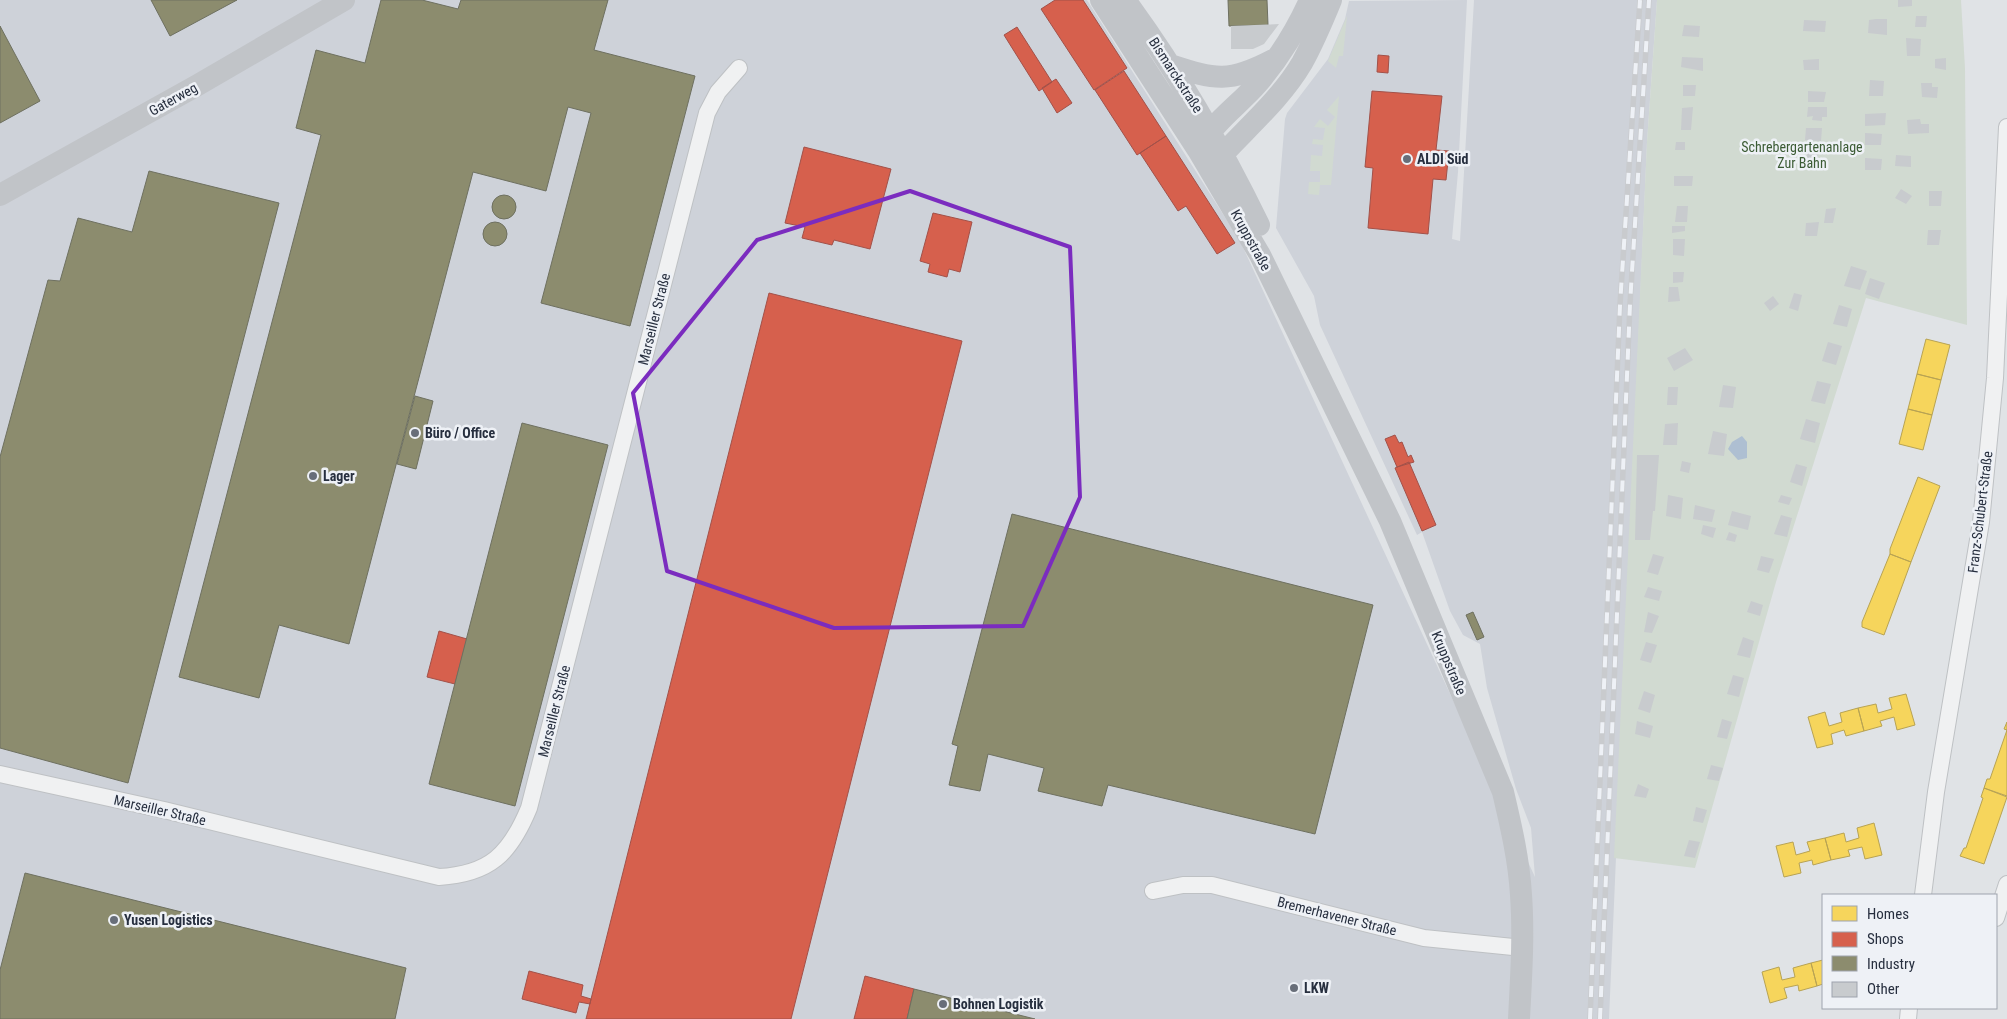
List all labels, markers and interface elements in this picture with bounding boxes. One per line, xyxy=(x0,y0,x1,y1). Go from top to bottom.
street label: Bismarckstraße xyxy=(1146,34,1207,116)
street label: Gaterweg xyxy=(146,79,200,119)
park label: Schrebergartenanlage Zur Bahn xyxy=(1741,139,1863,171)
place label: ALDI Süd xyxy=(1417,151,1468,167)
marker: ALDI Süd xyxy=(1401,153,1413,165)
street label: Kruppstraße xyxy=(1228,207,1275,274)
street label: Marseiller Straße xyxy=(635,271,673,367)
place label: Büro / Office xyxy=(425,425,496,441)
marker: Büro / Office xyxy=(409,427,421,439)
street label: Franz-Schubert-Straße xyxy=(1965,450,1995,574)
place label: Lager xyxy=(323,468,355,484)
marker: Lager xyxy=(307,470,319,482)
street label: Kruppstraße xyxy=(1428,629,1470,698)
street label: Marseiller Straße xyxy=(535,663,573,759)
street label: Marseiller Straße xyxy=(112,792,208,828)
street label: Bremerhavener Straße xyxy=(1276,893,1399,939)
legend xyxy=(1822,894,1997,1009)
text: Homes xyxy=(1867,905,1909,923)
place label: Yusen Logistics xyxy=(124,912,213,928)
marker: Yusen Logistics xyxy=(108,914,120,926)
text: Shops xyxy=(1867,930,1904,948)
text: Industry xyxy=(1867,955,1915,973)
place label: LKW xyxy=(1304,980,1329,996)
text: Other xyxy=(1867,980,1900,998)
marker: LKW xyxy=(1288,982,1300,994)
place label: Bohnen Logistik xyxy=(953,996,1044,1012)
marker: Bohnen Logistik xyxy=(937,998,949,1010)

